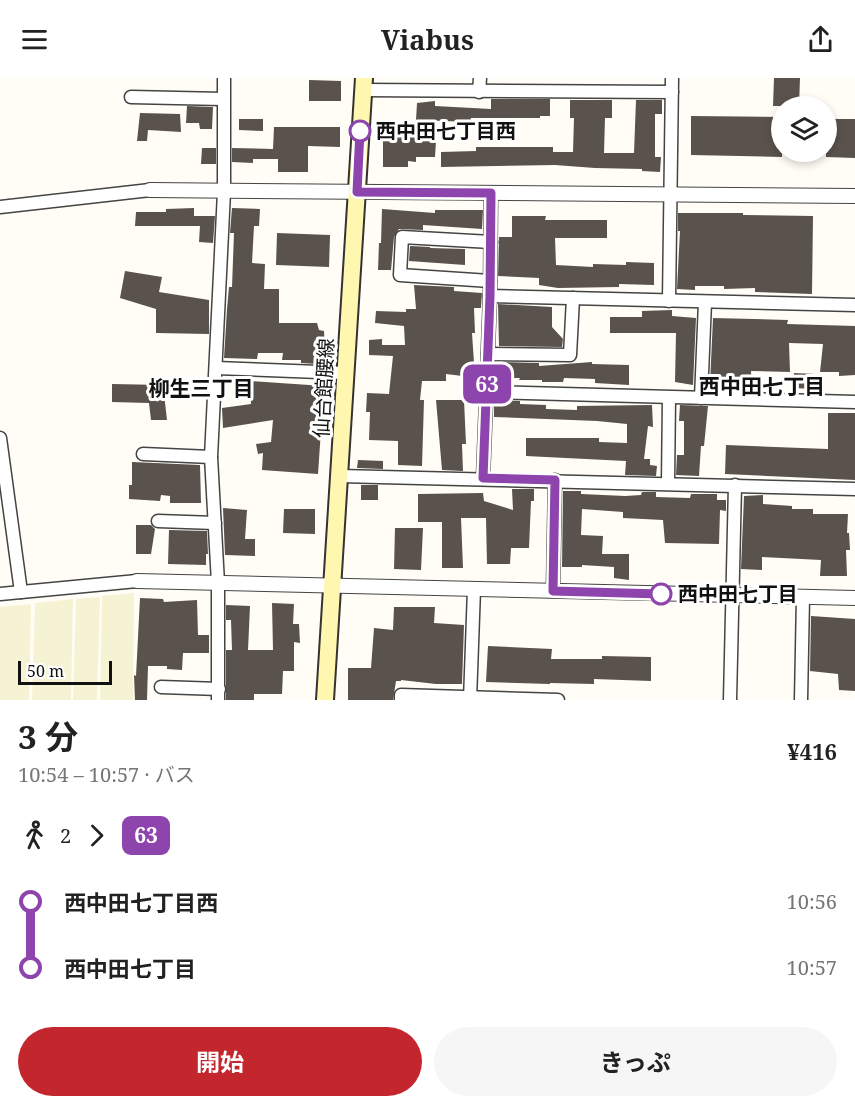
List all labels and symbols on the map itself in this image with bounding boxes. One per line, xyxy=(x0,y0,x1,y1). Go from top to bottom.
place label: 西中田七丁目西 xyxy=(376,117,516,144)
marker: 西中田七丁目西 xyxy=(349,120,371,142)
street label: 仙台館腰線 xyxy=(307,337,340,439)
line badge: 63 xyxy=(460,364,514,404)
district label: 西中田七丁目 xyxy=(699,372,825,400)
district label: 柳生三丁目 xyxy=(149,374,254,402)
place label: 西中田七丁目 xyxy=(678,580,798,607)
marker: 西中田七丁目 xyxy=(650,583,672,605)
scale bar xyxy=(18,658,112,686)

